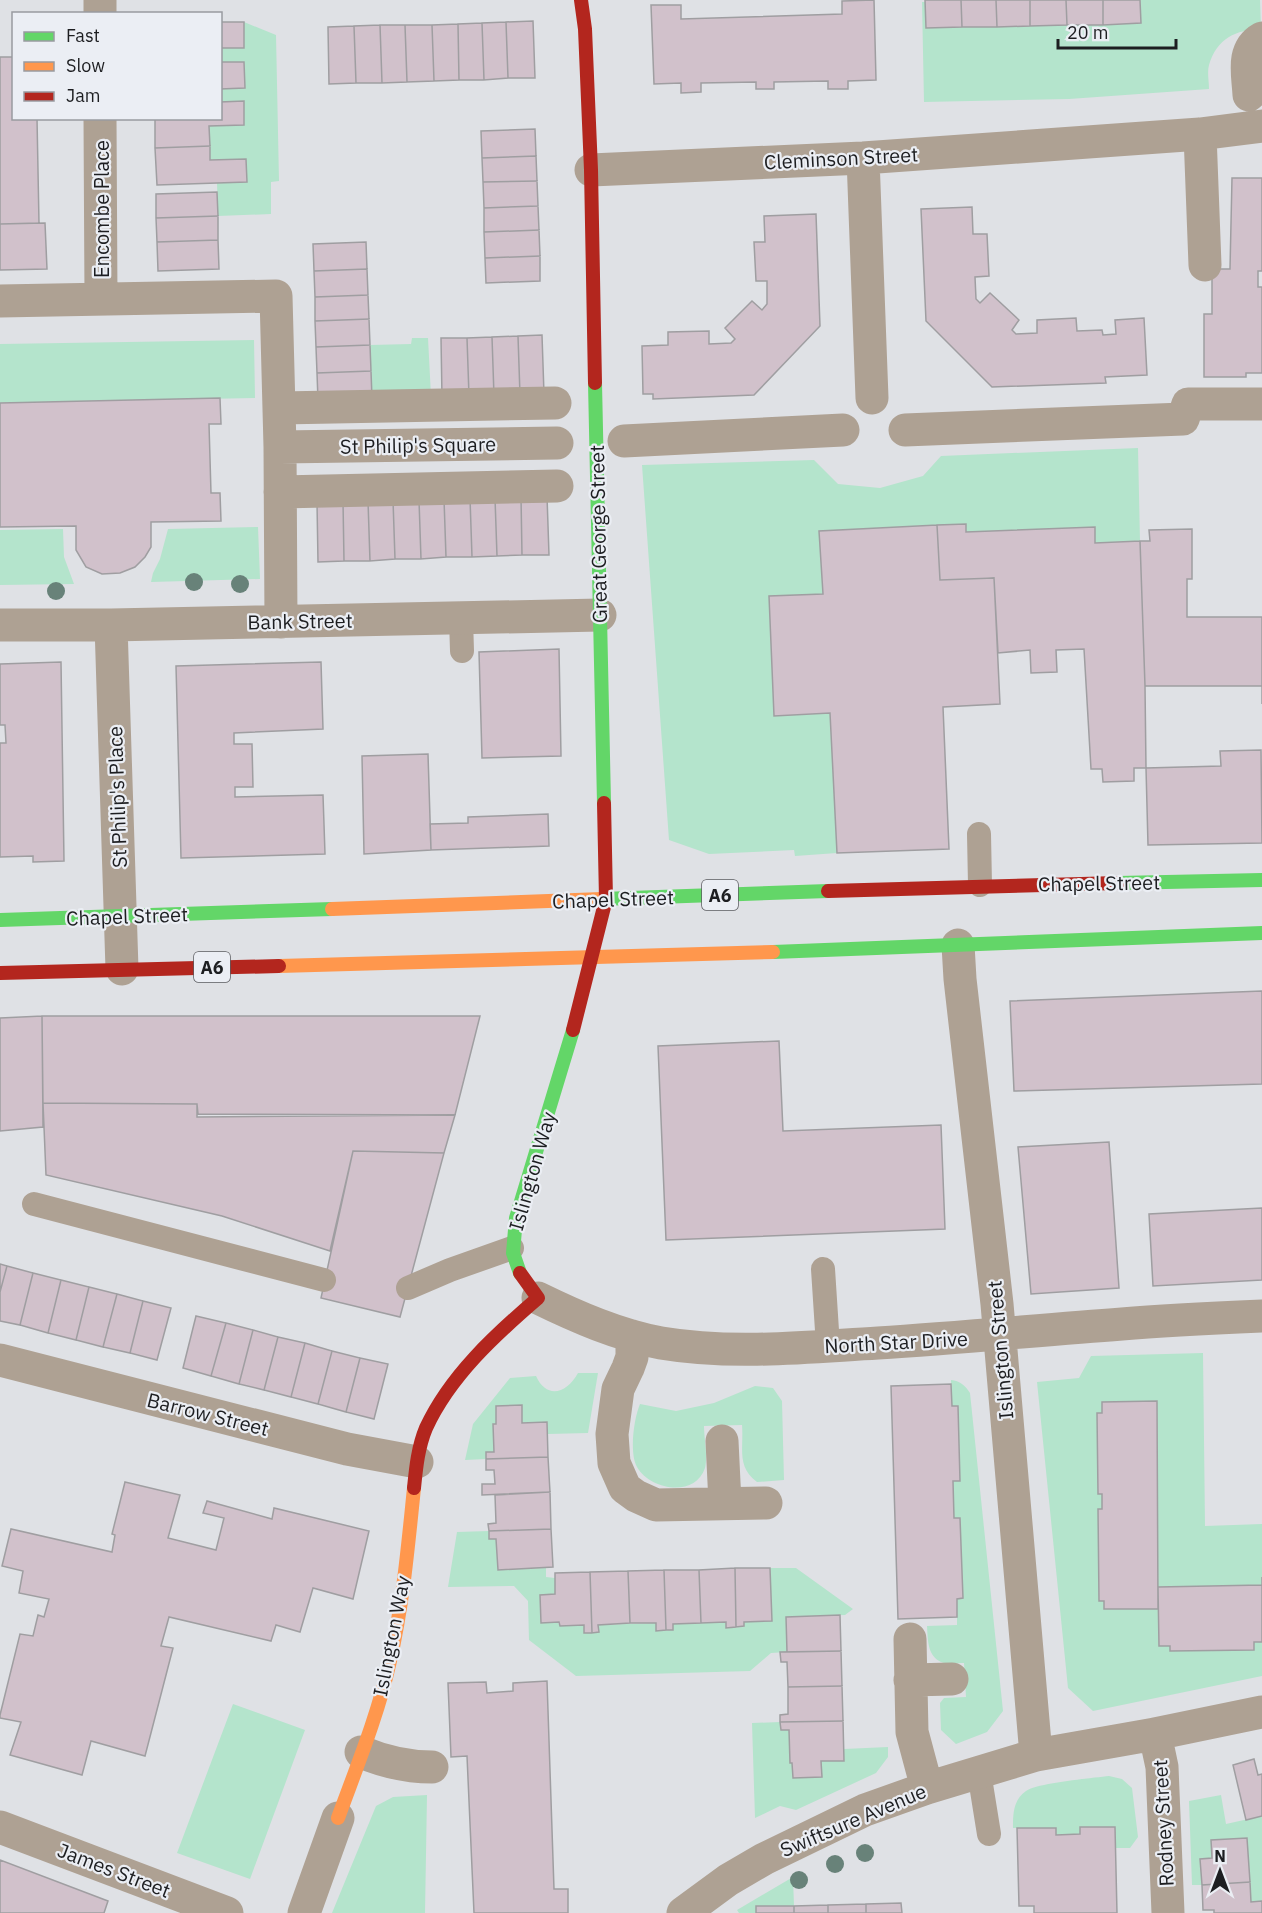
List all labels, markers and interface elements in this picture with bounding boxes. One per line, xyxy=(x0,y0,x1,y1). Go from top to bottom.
legend xyxy=(12,12,222,120)
scale bar xyxy=(1058,12,1176,50)
text: 20 m xyxy=(1067,21,1109,44)
text: Fast xyxy=(66,24,100,47)
text: Slow xyxy=(66,54,105,77)
text: Jam xyxy=(66,84,101,107)
street label: Encombe Place xyxy=(88,140,115,278)
street label: Cleminson Street xyxy=(763,140,919,176)
street label: St Philip's Square xyxy=(340,430,496,460)
street label: Great George Street xyxy=(583,445,613,623)
street label: Bank Street xyxy=(247,607,353,635)
street label: St Philip's Place xyxy=(101,726,133,868)
street label: Chapel Street xyxy=(1038,868,1160,898)
road number: A6 xyxy=(702,880,738,910)
street label: Chapel Street xyxy=(552,883,674,915)
street label: Chapel Street xyxy=(66,900,188,932)
road number: A6 xyxy=(194,952,230,982)
street label: Islington Way xyxy=(502,1108,562,1234)
street label: Islington Street xyxy=(980,1279,1020,1421)
street label: North Star Drive xyxy=(824,1325,968,1359)
street label: Barrow Street xyxy=(144,1386,272,1442)
street label: Islington Way xyxy=(366,1573,416,1699)
street label: Rodney Street xyxy=(1146,1759,1180,1887)
street label: Swiftsure Avenue xyxy=(776,1777,930,1863)
street label: James Street xyxy=(54,1836,174,1904)
north arrow xyxy=(1190,1841,1250,1901)
text: N xyxy=(1214,1846,1226,1866)

